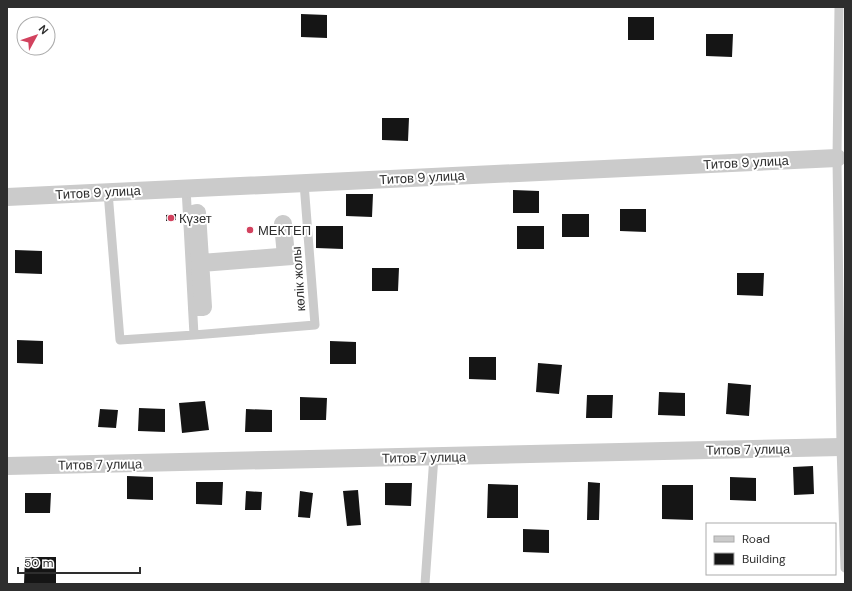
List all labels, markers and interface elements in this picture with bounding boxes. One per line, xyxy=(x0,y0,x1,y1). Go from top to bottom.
north arrow xyxy=(16,16,56,56)
text: N xyxy=(36,22,52,37)
street label: Титов 9 улица xyxy=(703,152,790,173)
street label: Титов 9 улица xyxy=(379,167,466,188)
street label: Титов 9 улица xyxy=(55,182,142,203)
place label: Күзет xyxy=(179,210,212,227)
marker: Күзет xyxy=(166,213,176,223)
place label: МЕКТЕП xyxy=(258,222,311,239)
marker: МЕКТЕП xyxy=(245,225,255,235)
street label: көлік жолы xyxy=(288,246,309,312)
street label: Титов 7 улица xyxy=(706,440,791,459)
street label: Титов 7 улица xyxy=(382,448,467,467)
street label: Титов 7 улица xyxy=(58,455,143,474)
legend xyxy=(706,523,836,575)
text: Road xyxy=(742,531,770,547)
scale bar xyxy=(18,549,140,575)
text: Building xyxy=(742,551,786,567)
text: 50 m xyxy=(24,555,53,571)

